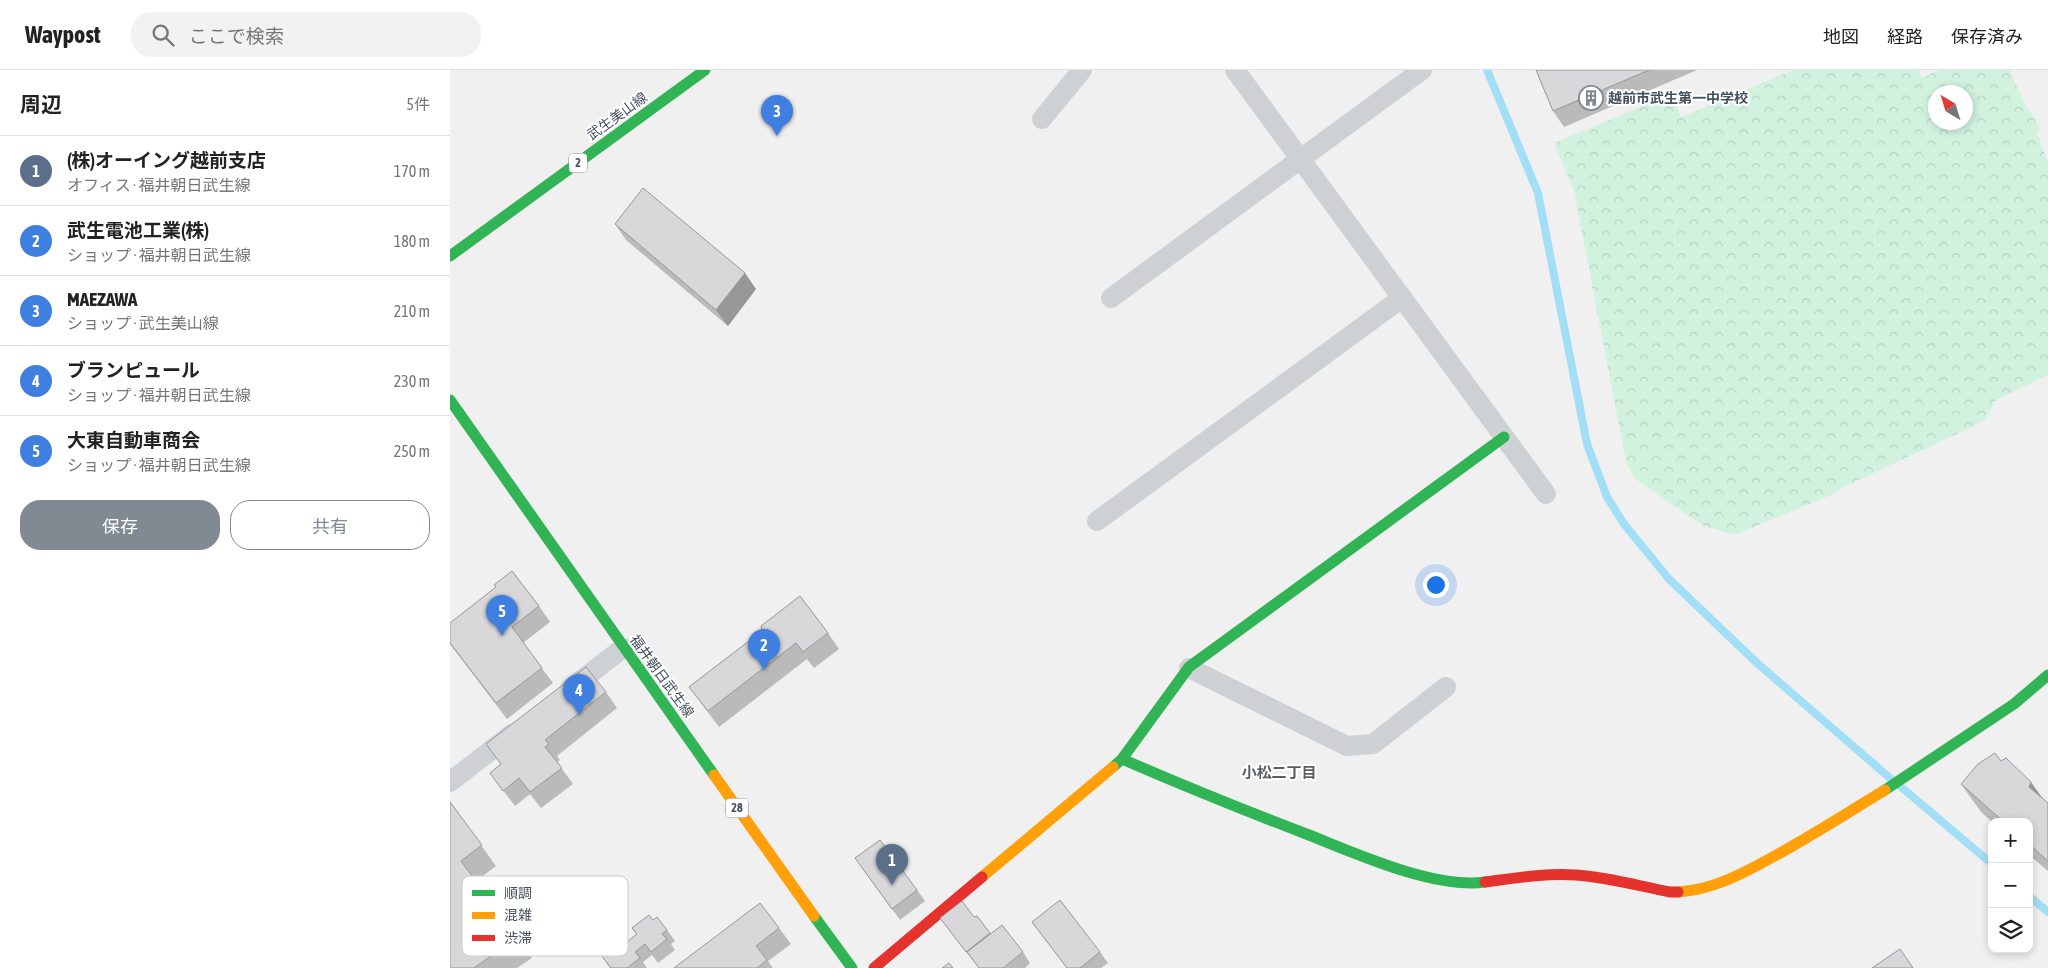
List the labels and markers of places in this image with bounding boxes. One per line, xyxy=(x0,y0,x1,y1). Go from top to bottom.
building icon: 越前市武生第一中学校 xyxy=(1578,85,1604,111)
place label: 越前市武生第一中学校 xyxy=(1608,90,1748,106)
pin: 3 xyxy=(761,95,793,136)
pin: 5 xyxy=(486,595,518,636)
pin: 2 xyxy=(748,629,780,670)
pin: 4 xyxy=(563,674,595,715)
pin: 1 xyxy=(876,844,908,885)

